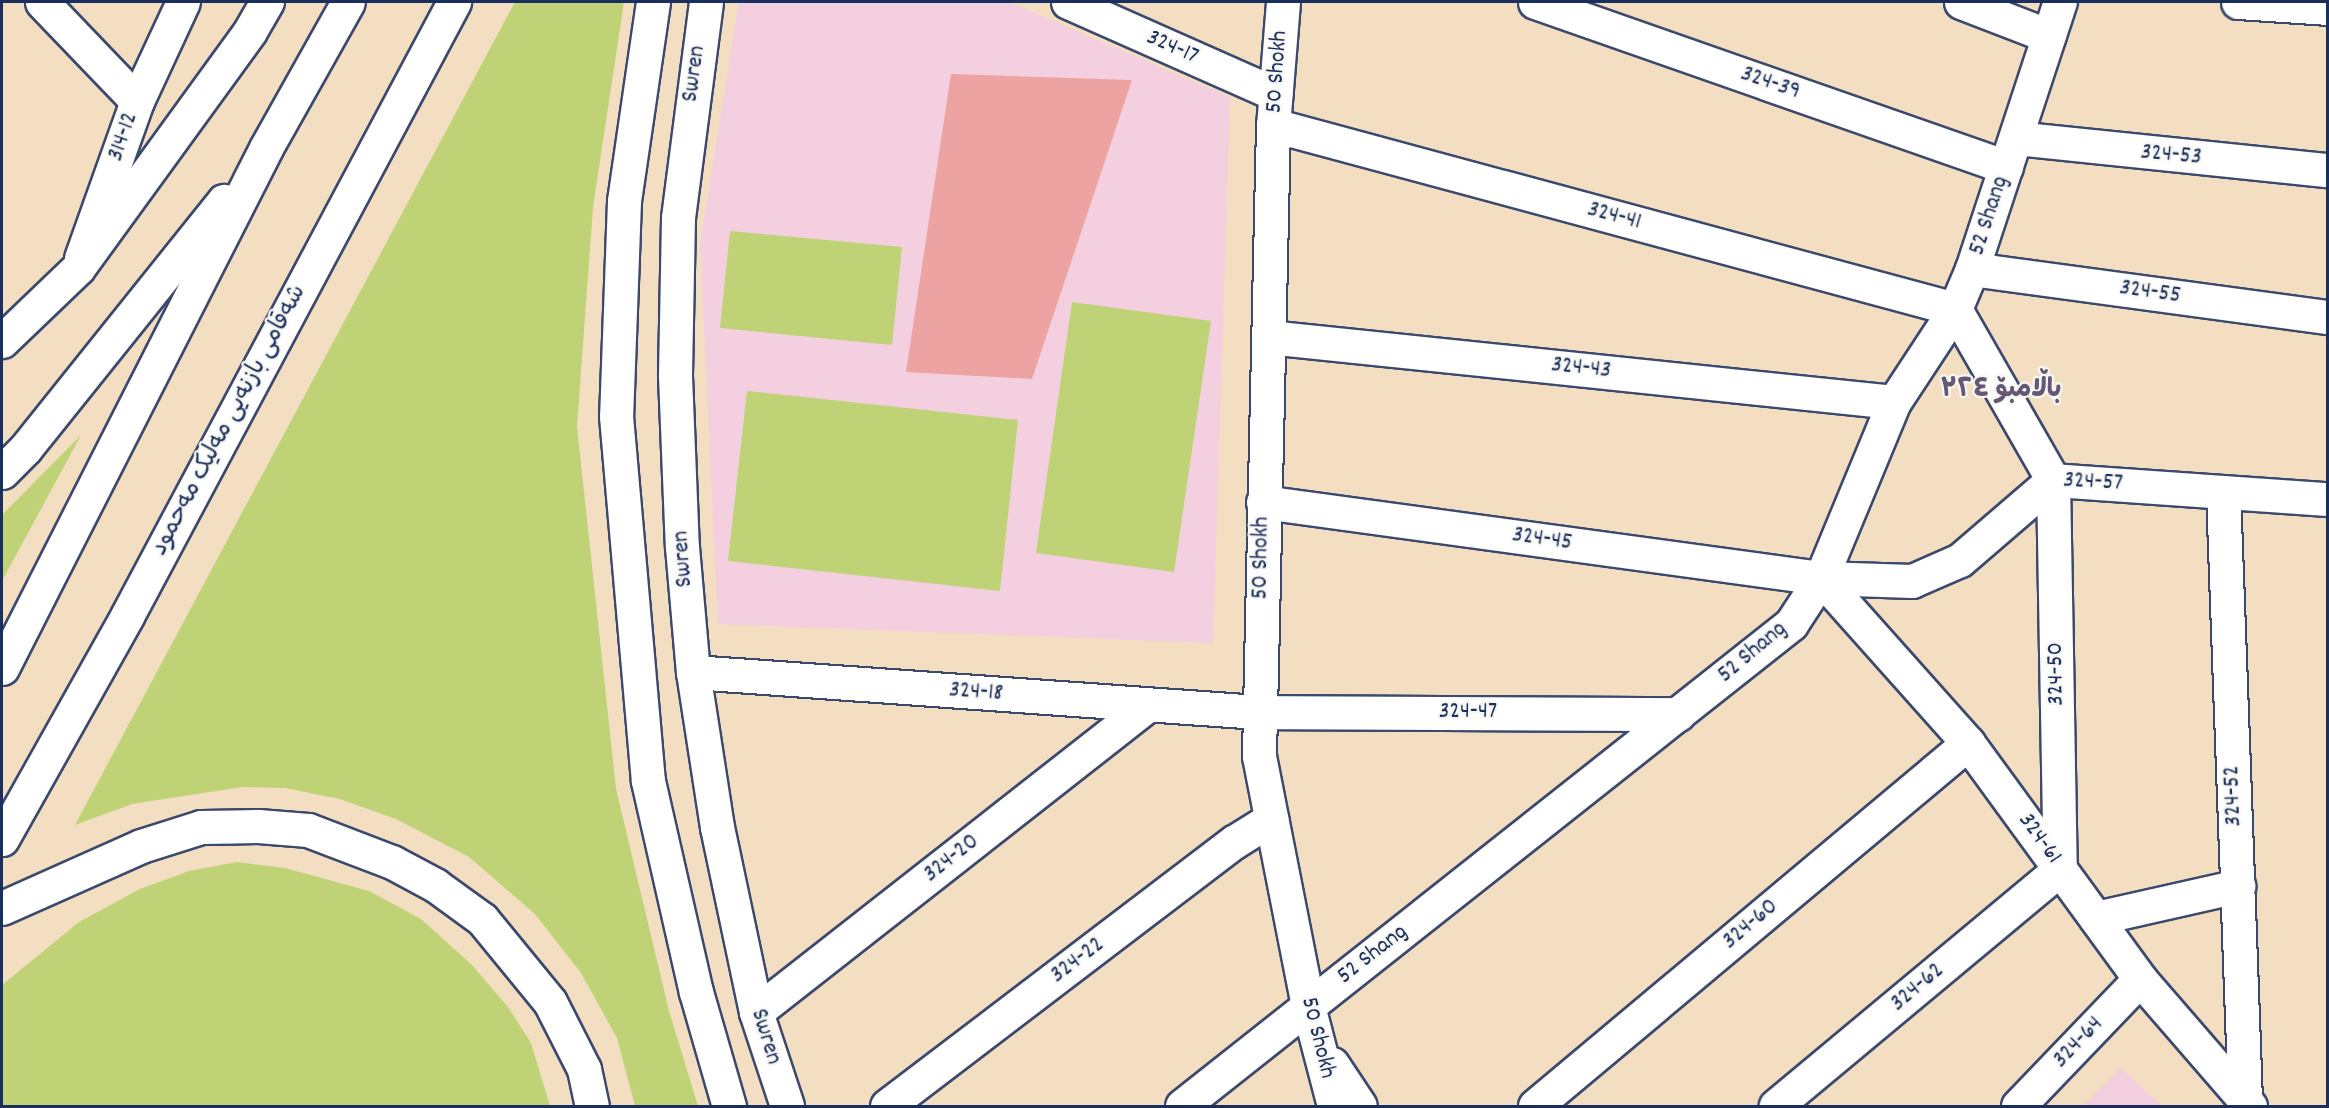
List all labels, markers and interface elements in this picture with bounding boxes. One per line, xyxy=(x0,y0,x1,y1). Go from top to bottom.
street label: 324-17 xyxy=(1142,24,1202,72)
street label: 50 Shokh xyxy=(1261,30,1295,114)
street label: Swren xyxy=(677,44,713,104)
street label: 324-39 xyxy=(1736,60,1804,108)
street label: 314-12 xyxy=(102,109,146,165)
street label: 324-53 xyxy=(2139,139,2203,173)
street label: 52 Shang xyxy=(1964,173,2016,259)
street label: 324-41 xyxy=(1584,196,1644,238)
street label: 324-55 xyxy=(2118,274,2182,312)
street label: شەقامی بازنەیی مەلیک مەحمود xyxy=(146,281,314,561)
street label: 324-43 xyxy=(1550,352,1612,386)
district label: باڵامبۆ ٣٢٤ xyxy=(1941,375,2061,407)
street label: 324-57 xyxy=(2062,467,2124,499)
street label: 50 Shokh xyxy=(1247,516,1277,600)
street label: 324-45 xyxy=(1510,522,1574,558)
street label: Swren xyxy=(668,530,700,588)
street label: 52 Shang xyxy=(1713,616,1793,690)
street label: 324-50 xyxy=(2042,642,2072,706)
street label: 324-18 xyxy=(948,677,1004,709)
street label: 324-47 xyxy=(1439,699,1497,727)
street label: 324-52 xyxy=(2219,765,2249,827)
street label: 324-61 xyxy=(2011,808,2067,870)
street label: 324-20 xyxy=(918,828,986,890)
street label: 324-60 xyxy=(1717,893,1785,957)
street label: 52 Shang xyxy=(1332,919,1414,991)
street label: 324-22 xyxy=(1045,931,1111,991)
street label: 324-62 xyxy=(1885,957,1951,1019)
street label: 50 Shokh xyxy=(1293,994,1341,1082)
street label: Swren xyxy=(743,1006,787,1068)
street label: 324-64 xyxy=(2047,1011,2111,1075)

